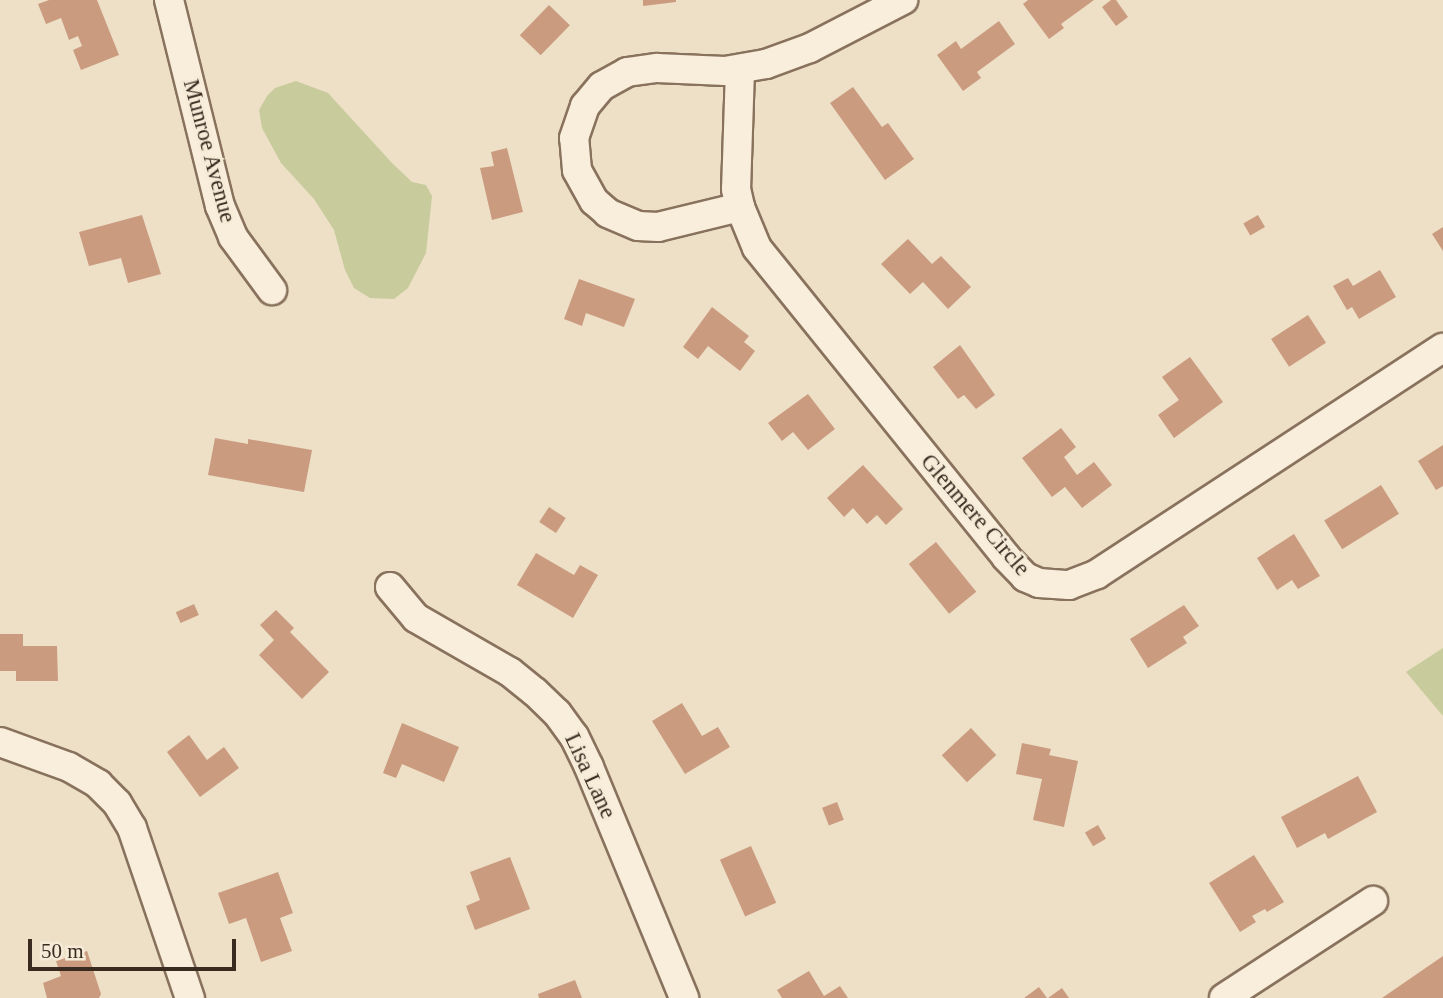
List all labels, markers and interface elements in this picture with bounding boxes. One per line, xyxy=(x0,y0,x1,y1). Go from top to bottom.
street label: Munroe Avenue xyxy=(176,76,242,226)
street label: Glenmere Circle xyxy=(915,448,1035,582)
street label: Lisa Lane xyxy=(558,729,622,823)
scale bar xyxy=(32,925,240,969)
text: 50 m xyxy=(41,939,84,963)

